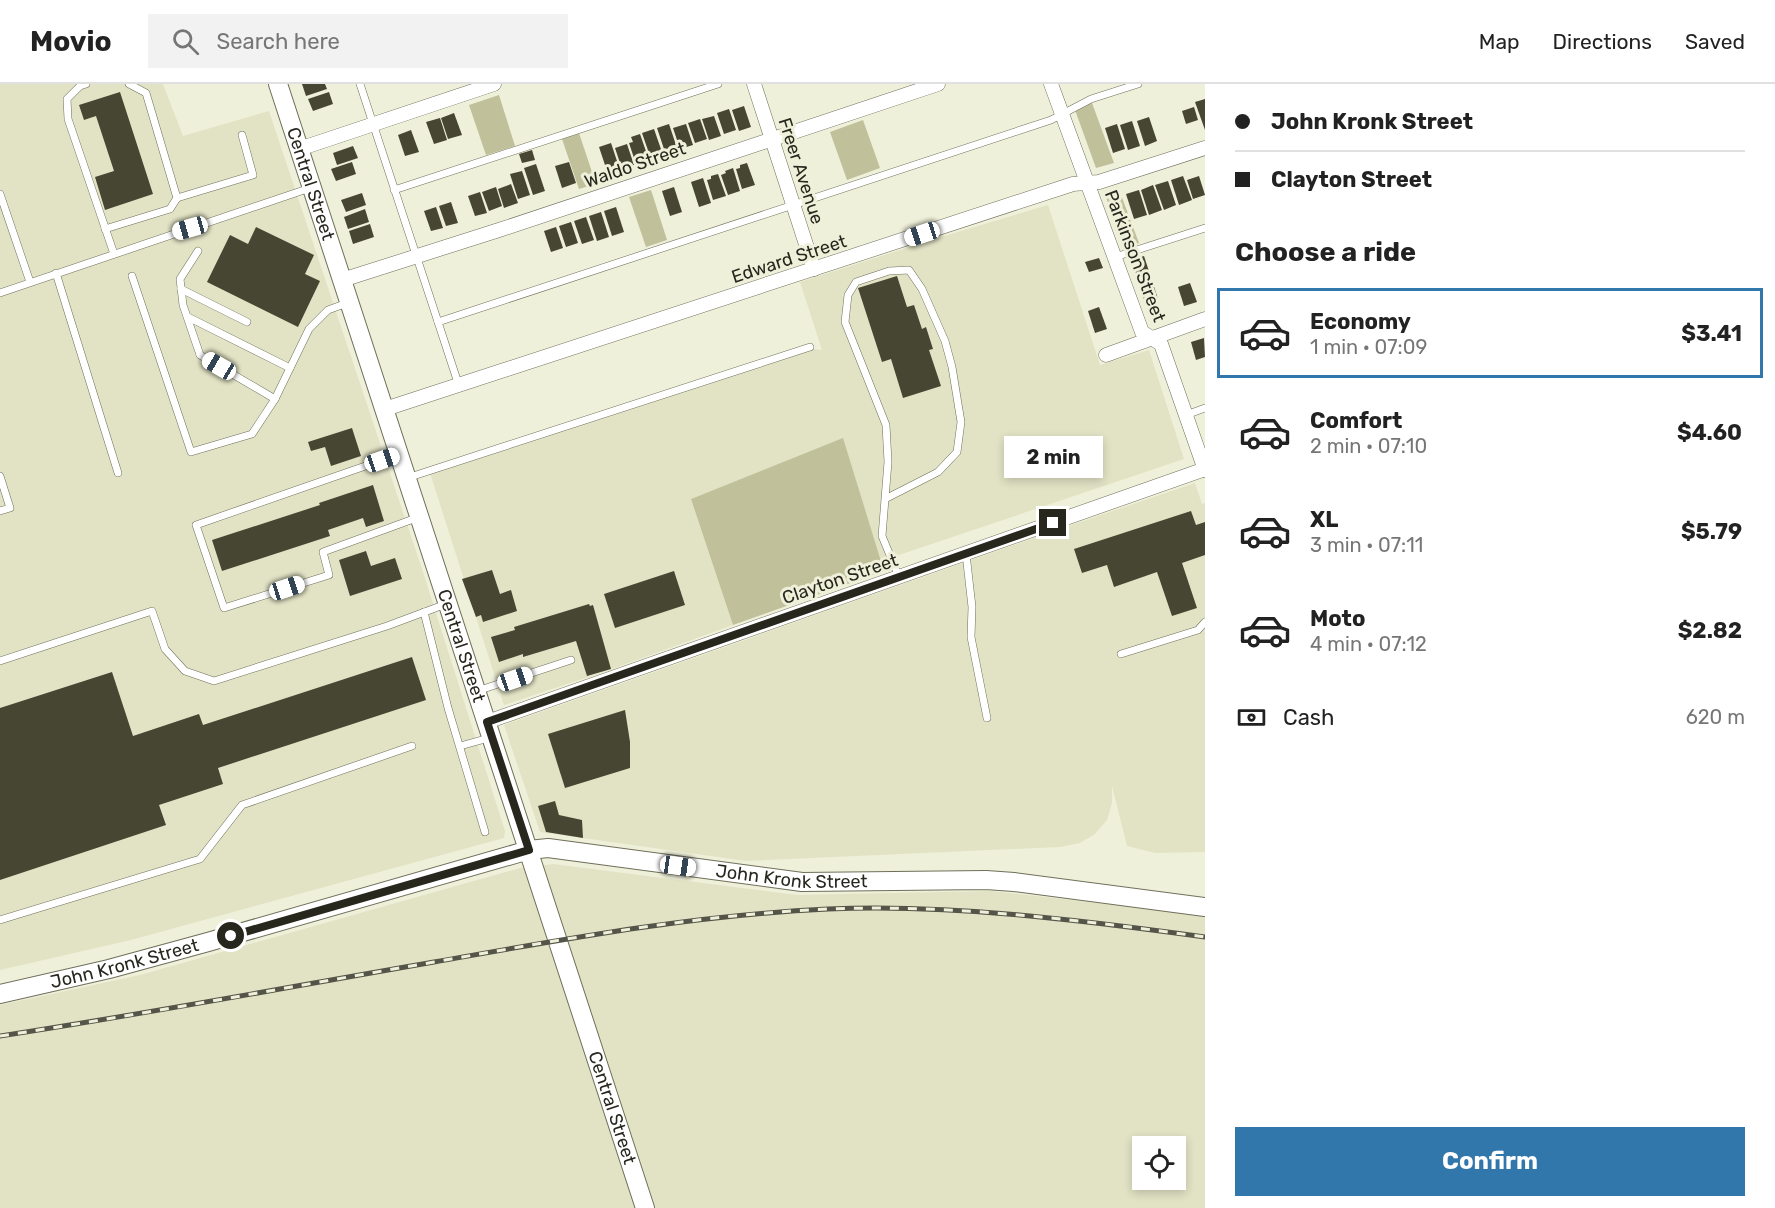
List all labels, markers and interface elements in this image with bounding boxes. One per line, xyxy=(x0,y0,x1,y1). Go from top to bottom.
search box xyxy=(148,14,568,68)
text: Movio xyxy=(30,25,112,58)
icon: search xyxy=(169,25,202,58)
text: Search here xyxy=(217,28,340,55)
text: Map xyxy=(1479,29,1520,54)
text: Directions xyxy=(1553,29,1652,54)
text: Saved xyxy=(1685,29,1745,54)
text: John Kronk Street xyxy=(1271,108,1473,135)
street label: Freer Avenue xyxy=(773,115,829,227)
street label: Central Street xyxy=(282,125,339,243)
street label: Waldo Street xyxy=(581,137,689,193)
text: Clayton Street xyxy=(1271,166,1432,193)
street label: Parkinson Street xyxy=(1100,187,1170,325)
car xyxy=(170,214,210,242)
car xyxy=(902,220,942,248)
street label: Edward Street xyxy=(729,230,849,288)
text: Choose a ride xyxy=(1235,236,1416,268)
icon: car xyxy=(1238,306,1292,360)
text: Economy xyxy=(1310,308,1411,335)
text: $3.41 xyxy=(1681,320,1742,347)
text: 1 min · 07:09 xyxy=(1310,335,1427,359)
car xyxy=(199,349,239,383)
icon: car xyxy=(1238,405,1292,459)
text: Comfort xyxy=(1310,407,1402,434)
text: $4.60 xyxy=(1677,419,1742,446)
text: 2 min · 07:10 xyxy=(1310,434,1427,458)
callout: 2 min xyxy=(1004,436,1102,478)
text: 2 min xyxy=(1026,445,1081,469)
car xyxy=(362,446,402,474)
icon: car xyxy=(1238,504,1292,558)
text: XL xyxy=(1310,506,1338,533)
route end xyxy=(1039,509,1066,536)
text: $5.79 xyxy=(1681,518,1742,545)
text: 3 min · 07:11 xyxy=(1310,533,1423,557)
street label: Clayton Street xyxy=(779,549,901,609)
car xyxy=(267,574,307,602)
street label: Central Street xyxy=(433,587,490,705)
icon: car xyxy=(1238,603,1292,657)
text: Moto xyxy=(1310,605,1365,632)
text: $2.82 xyxy=(1678,617,1742,644)
text: 4 min · 07:12 xyxy=(1310,632,1427,656)
car xyxy=(495,665,535,693)
icon: cash xyxy=(1235,701,1268,734)
text: Cash xyxy=(1283,704,1334,731)
text: 620 m xyxy=(1686,705,1745,729)
car xyxy=(659,855,697,877)
street label: John Kronk Street xyxy=(714,860,868,893)
route start xyxy=(217,922,244,949)
street label: John Kronk Street xyxy=(48,934,201,993)
street label: Central Street xyxy=(584,1049,641,1167)
button: Confirm xyxy=(1235,1127,1745,1196)
map controls xyxy=(1132,1136,1186,1190)
button: locate xyxy=(1132,1136,1186,1190)

